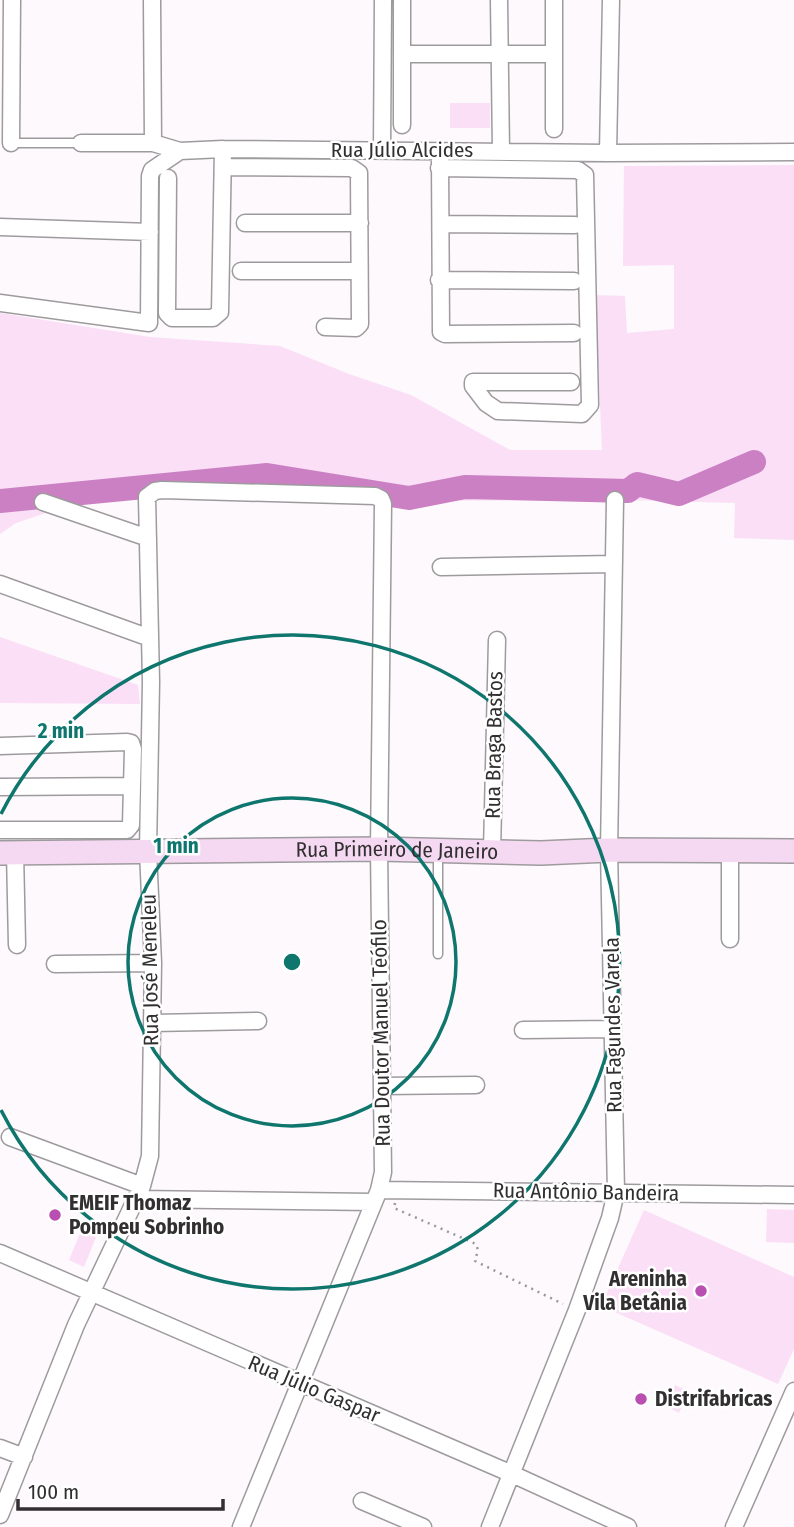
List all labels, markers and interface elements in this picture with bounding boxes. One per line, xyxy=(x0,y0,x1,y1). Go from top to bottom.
street label: Rua Júlio Alcides xyxy=(331,137,473,163)
street label: Rua Braga Bastos xyxy=(480,671,508,819)
text: 2 min xyxy=(37,718,84,744)
text: 1 min xyxy=(153,833,199,859)
street label: Rua Primeiro de Janeiro xyxy=(296,836,499,865)
street label: Rua José Meneleu xyxy=(136,894,164,1046)
street label: Rua Doutor Manuel Teófilo xyxy=(366,919,396,1147)
street label: Rua Fagundes Varela xyxy=(598,937,628,1113)
centre of rings xyxy=(280,950,304,974)
street label: Rua Antônio Bandeira xyxy=(493,1177,679,1207)
place label: EMEIF Thomaz Pompeu Sobrinho xyxy=(69,1190,224,1240)
marker: EMEIF Thomaz Pompeu Sobrinho xyxy=(47,1207,63,1223)
place label: Areninha Vila Betânia xyxy=(582,1266,687,1316)
marker: Areninha Vila Betânia xyxy=(693,1283,709,1299)
street label: Rua Júlio Gaspar xyxy=(244,1349,385,1429)
place label: Distrifabricas xyxy=(655,1386,773,1412)
marker: Distrifabricas xyxy=(633,1391,649,1407)
scale bar xyxy=(18,1468,222,1512)
text: 100 m xyxy=(28,1479,79,1505)

